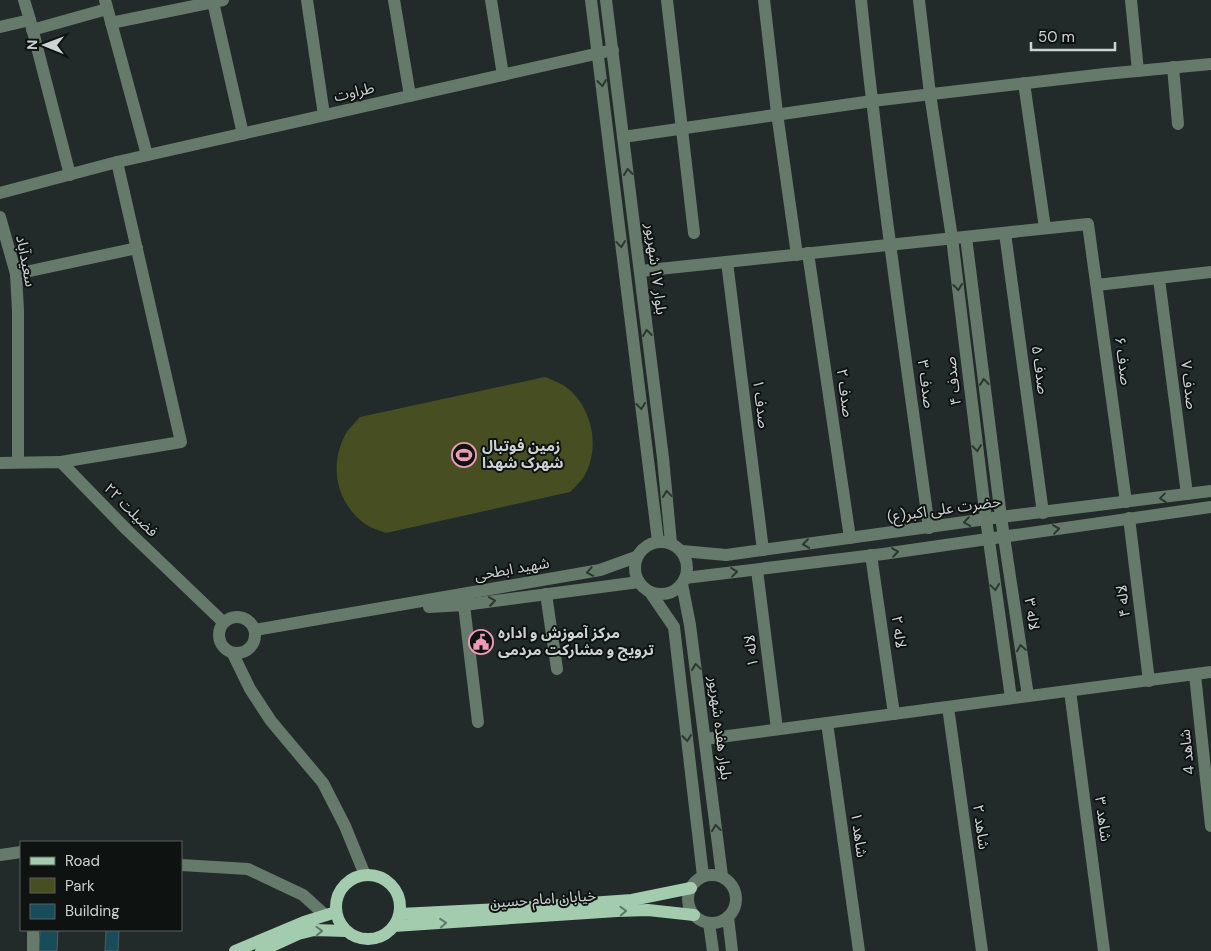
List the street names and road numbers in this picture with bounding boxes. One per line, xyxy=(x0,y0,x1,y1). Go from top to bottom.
street label: طراوت xyxy=(332,78,376,106)
street label: بلوار ۱۷ شهریور xyxy=(640,221,672,316)
street label: سعیدآباد xyxy=(11,233,41,289)
street label: صدف ۶ xyxy=(1110,335,1136,387)
street label: صدف ۵ xyxy=(1027,344,1053,396)
street label: صدف ۴ xyxy=(940,356,966,406)
street label: صدف ۳ xyxy=(913,358,939,410)
street label: صدف ۷ xyxy=(1176,360,1202,410)
street label: صدف ۲ xyxy=(832,367,858,419)
street label: صدف ۱ xyxy=(748,379,774,429)
street label: فضیلت ۲۲ xyxy=(100,479,163,542)
street label: حضرت علی اکبر(ع) xyxy=(886,491,1003,529)
street label: شهید ابطحی xyxy=(473,553,551,585)
street label: لاله ۴ xyxy=(1111,584,1135,618)
street label: لاله ۳ xyxy=(1020,596,1044,632)
street label: لاله ۲ xyxy=(887,615,911,649)
street label: لاله ۱ xyxy=(739,634,763,668)
street label: بلوار هفده شهریور xyxy=(704,674,736,781)
street label: شاهد 4 xyxy=(1175,728,1199,776)
street label: شاهد ۳ xyxy=(1090,795,1116,843)
street label: شاهد ۲ xyxy=(968,803,994,851)
street label: شاهد ۱ xyxy=(846,811,872,859)
street label: خیابان امام حسین xyxy=(489,885,597,914)

